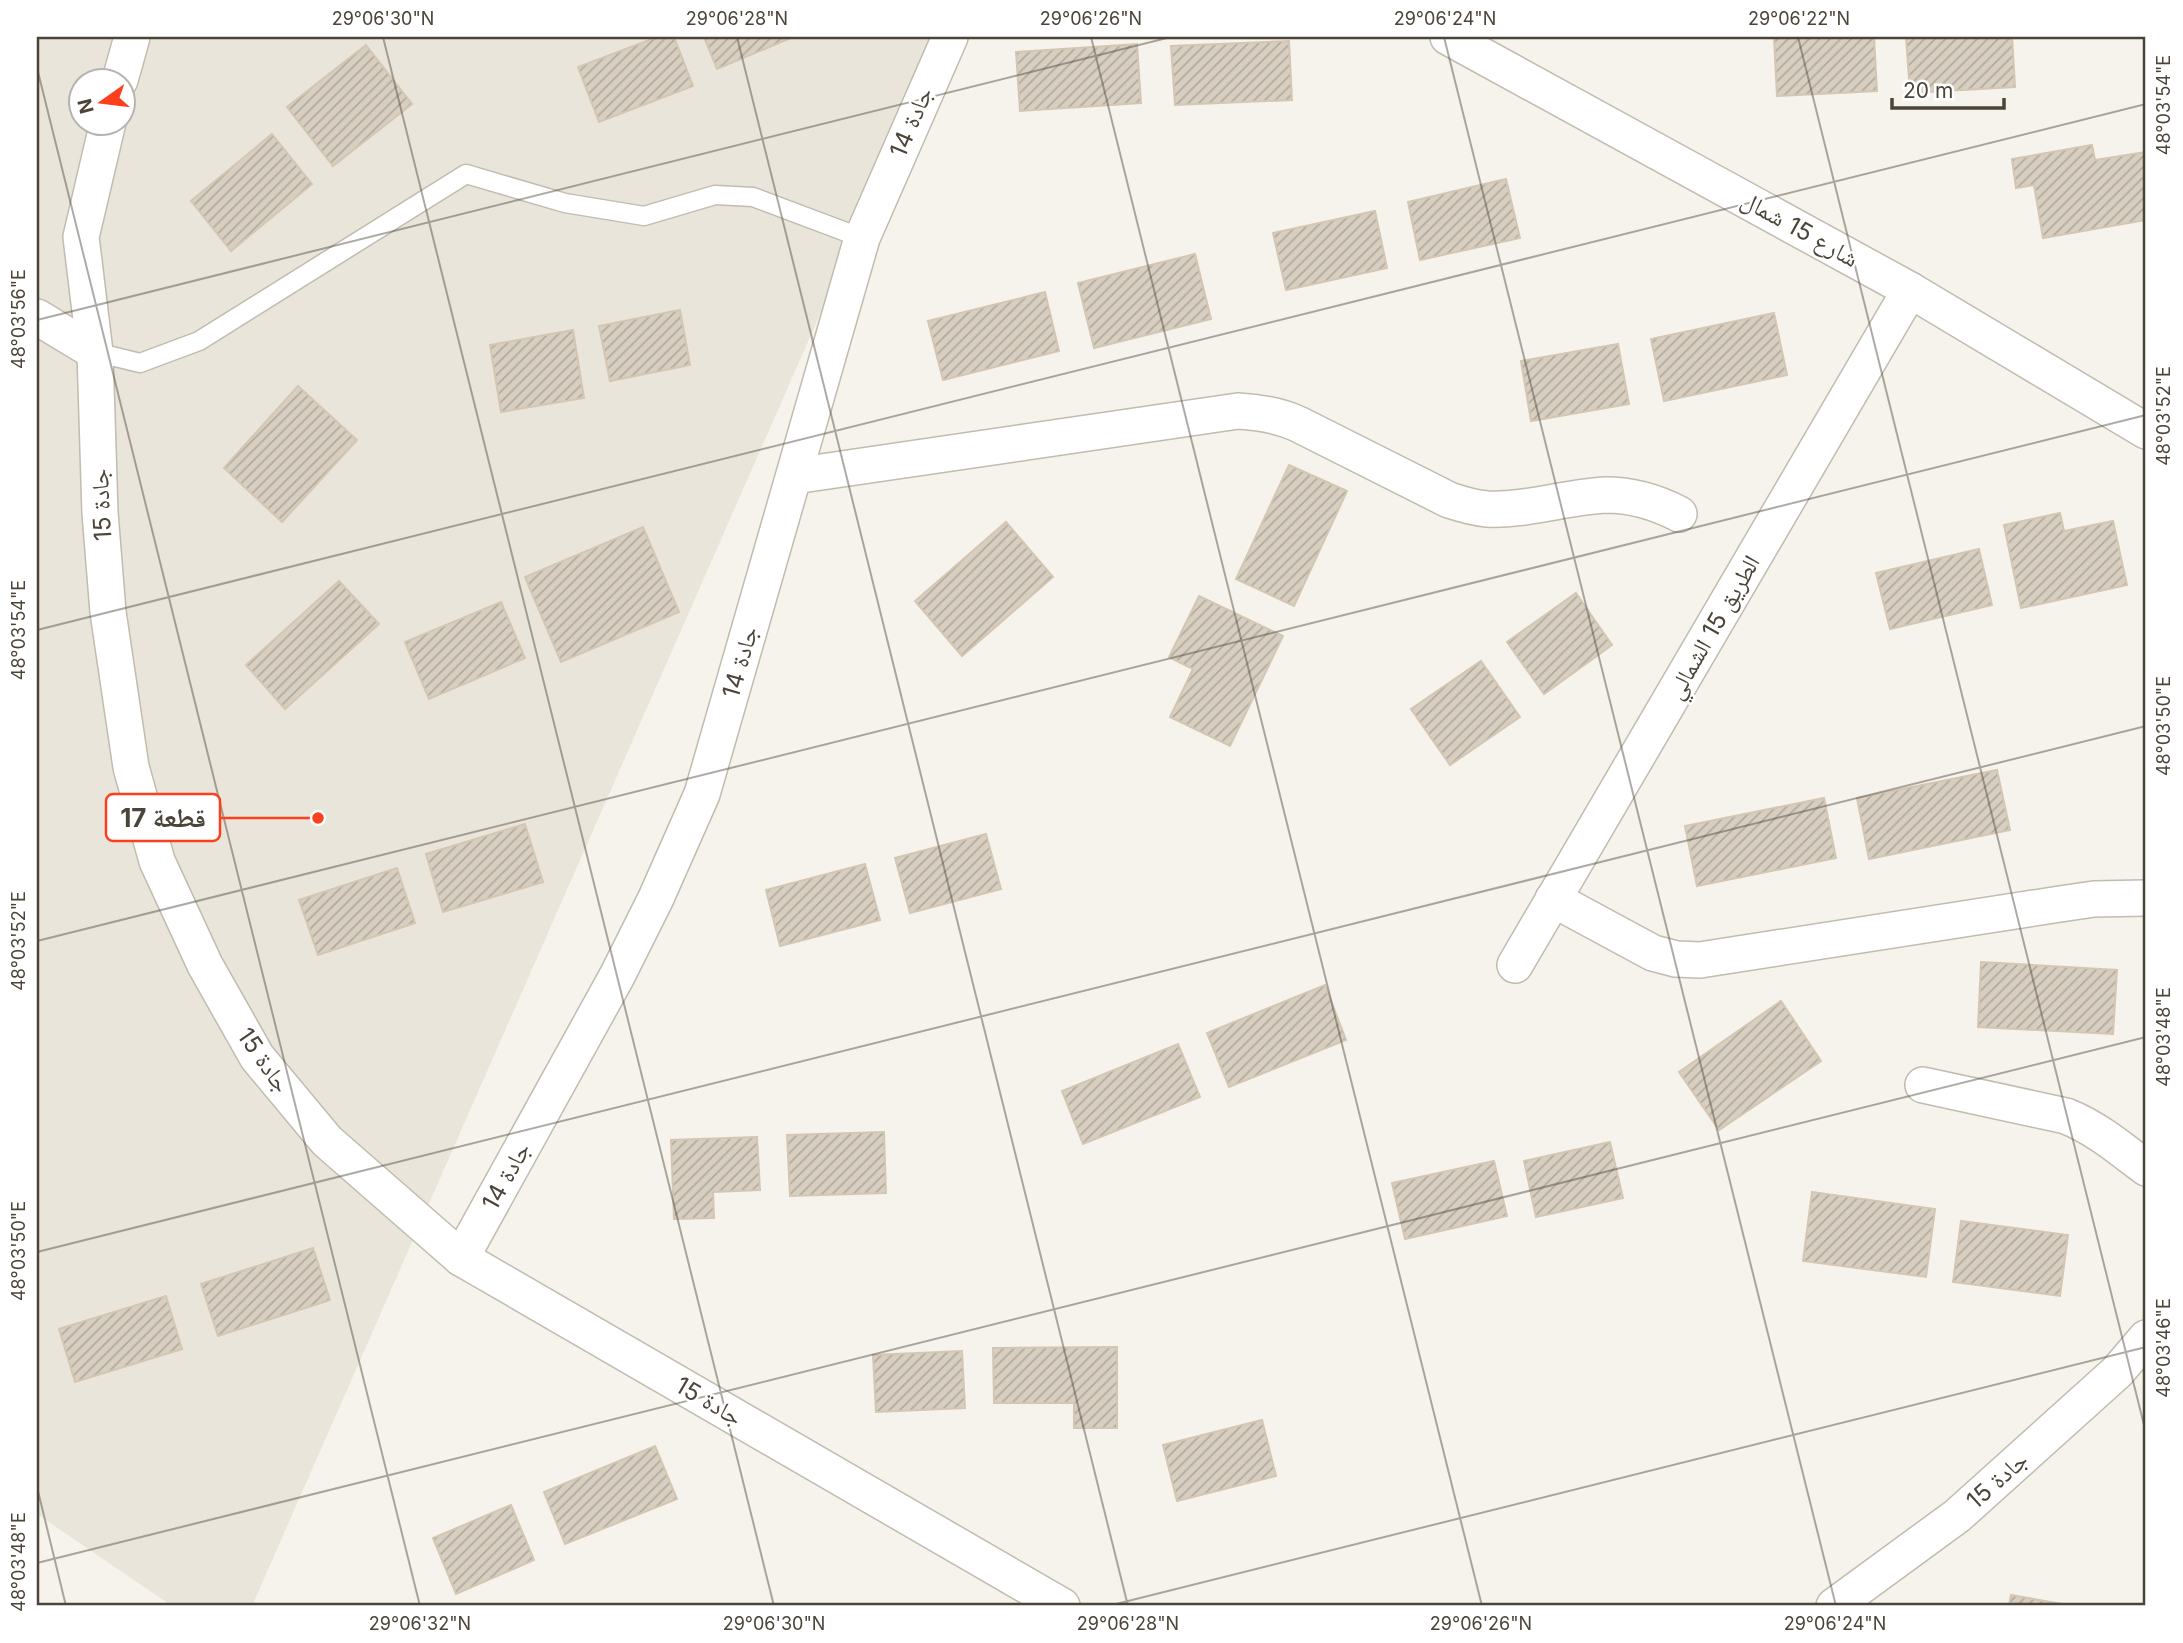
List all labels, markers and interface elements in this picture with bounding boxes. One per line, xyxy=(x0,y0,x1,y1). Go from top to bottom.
text: 29°06'30"N xyxy=(332,8,434,29)
text: 29°06'28"N xyxy=(686,8,788,29)
text: 29°06'26"N xyxy=(1040,8,1142,29)
text: 29°06'24"N xyxy=(1394,8,1496,29)
text: 29°06'22"N xyxy=(1748,8,1850,29)
text: 48°03'54"E xyxy=(2153,55,2174,155)
north arrow xyxy=(66,66,136,136)
scale bar xyxy=(1892,66,2004,110)
text: 20 m xyxy=(1903,78,1953,103)
street label: جادة 14 xyxy=(883,83,939,161)
text: N xyxy=(73,96,99,116)
street label: شارع 15 شمال xyxy=(1736,185,1864,274)
text: 48°03'56"E xyxy=(8,269,29,369)
text: 48°03'52"E xyxy=(2153,366,2174,466)
street label: جادة 15 xyxy=(85,468,117,542)
street label: الطريق 15 الشمالي xyxy=(1660,550,1770,707)
text: 48°03'54"E xyxy=(8,580,29,680)
street label: جادة 14 xyxy=(716,623,764,701)
text: 48°03'50"E xyxy=(2153,676,2174,776)
callout: قطعة 17 xyxy=(106,794,220,841)
text: قطعة 17 xyxy=(120,802,206,833)
text: 48°03'52"E xyxy=(8,891,29,991)
text: 48°03'48"E xyxy=(2153,987,2174,1087)
street label: جادة 15 xyxy=(231,1022,297,1098)
street label: جادة 14 xyxy=(476,1137,536,1215)
text: 48°03'50"E xyxy=(8,1201,29,1301)
text: 48°03'46"E xyxy=(2153,1298,2174,1398)
street label: جادة 15 xyxy=(670,1370,748,1432)
street label: جادة 15 xyxy=(1960,1445,2034,1515)
text: 48°03'48"E xyxy=(8,1512,29,1612)
text: 29°06'32"N xyxy=(369,1613,471,1634)
text: 29°06'30"N xyxy=(723,1613,825,1634)
text: 29°06'28"N xyxy=(1077,1613,1179,1634)
text: 29°06'26"N xyxy=(1430,1613,1532,1634)
text: 29°06'24"N xyxy=(1784,1613,1886,1634)

